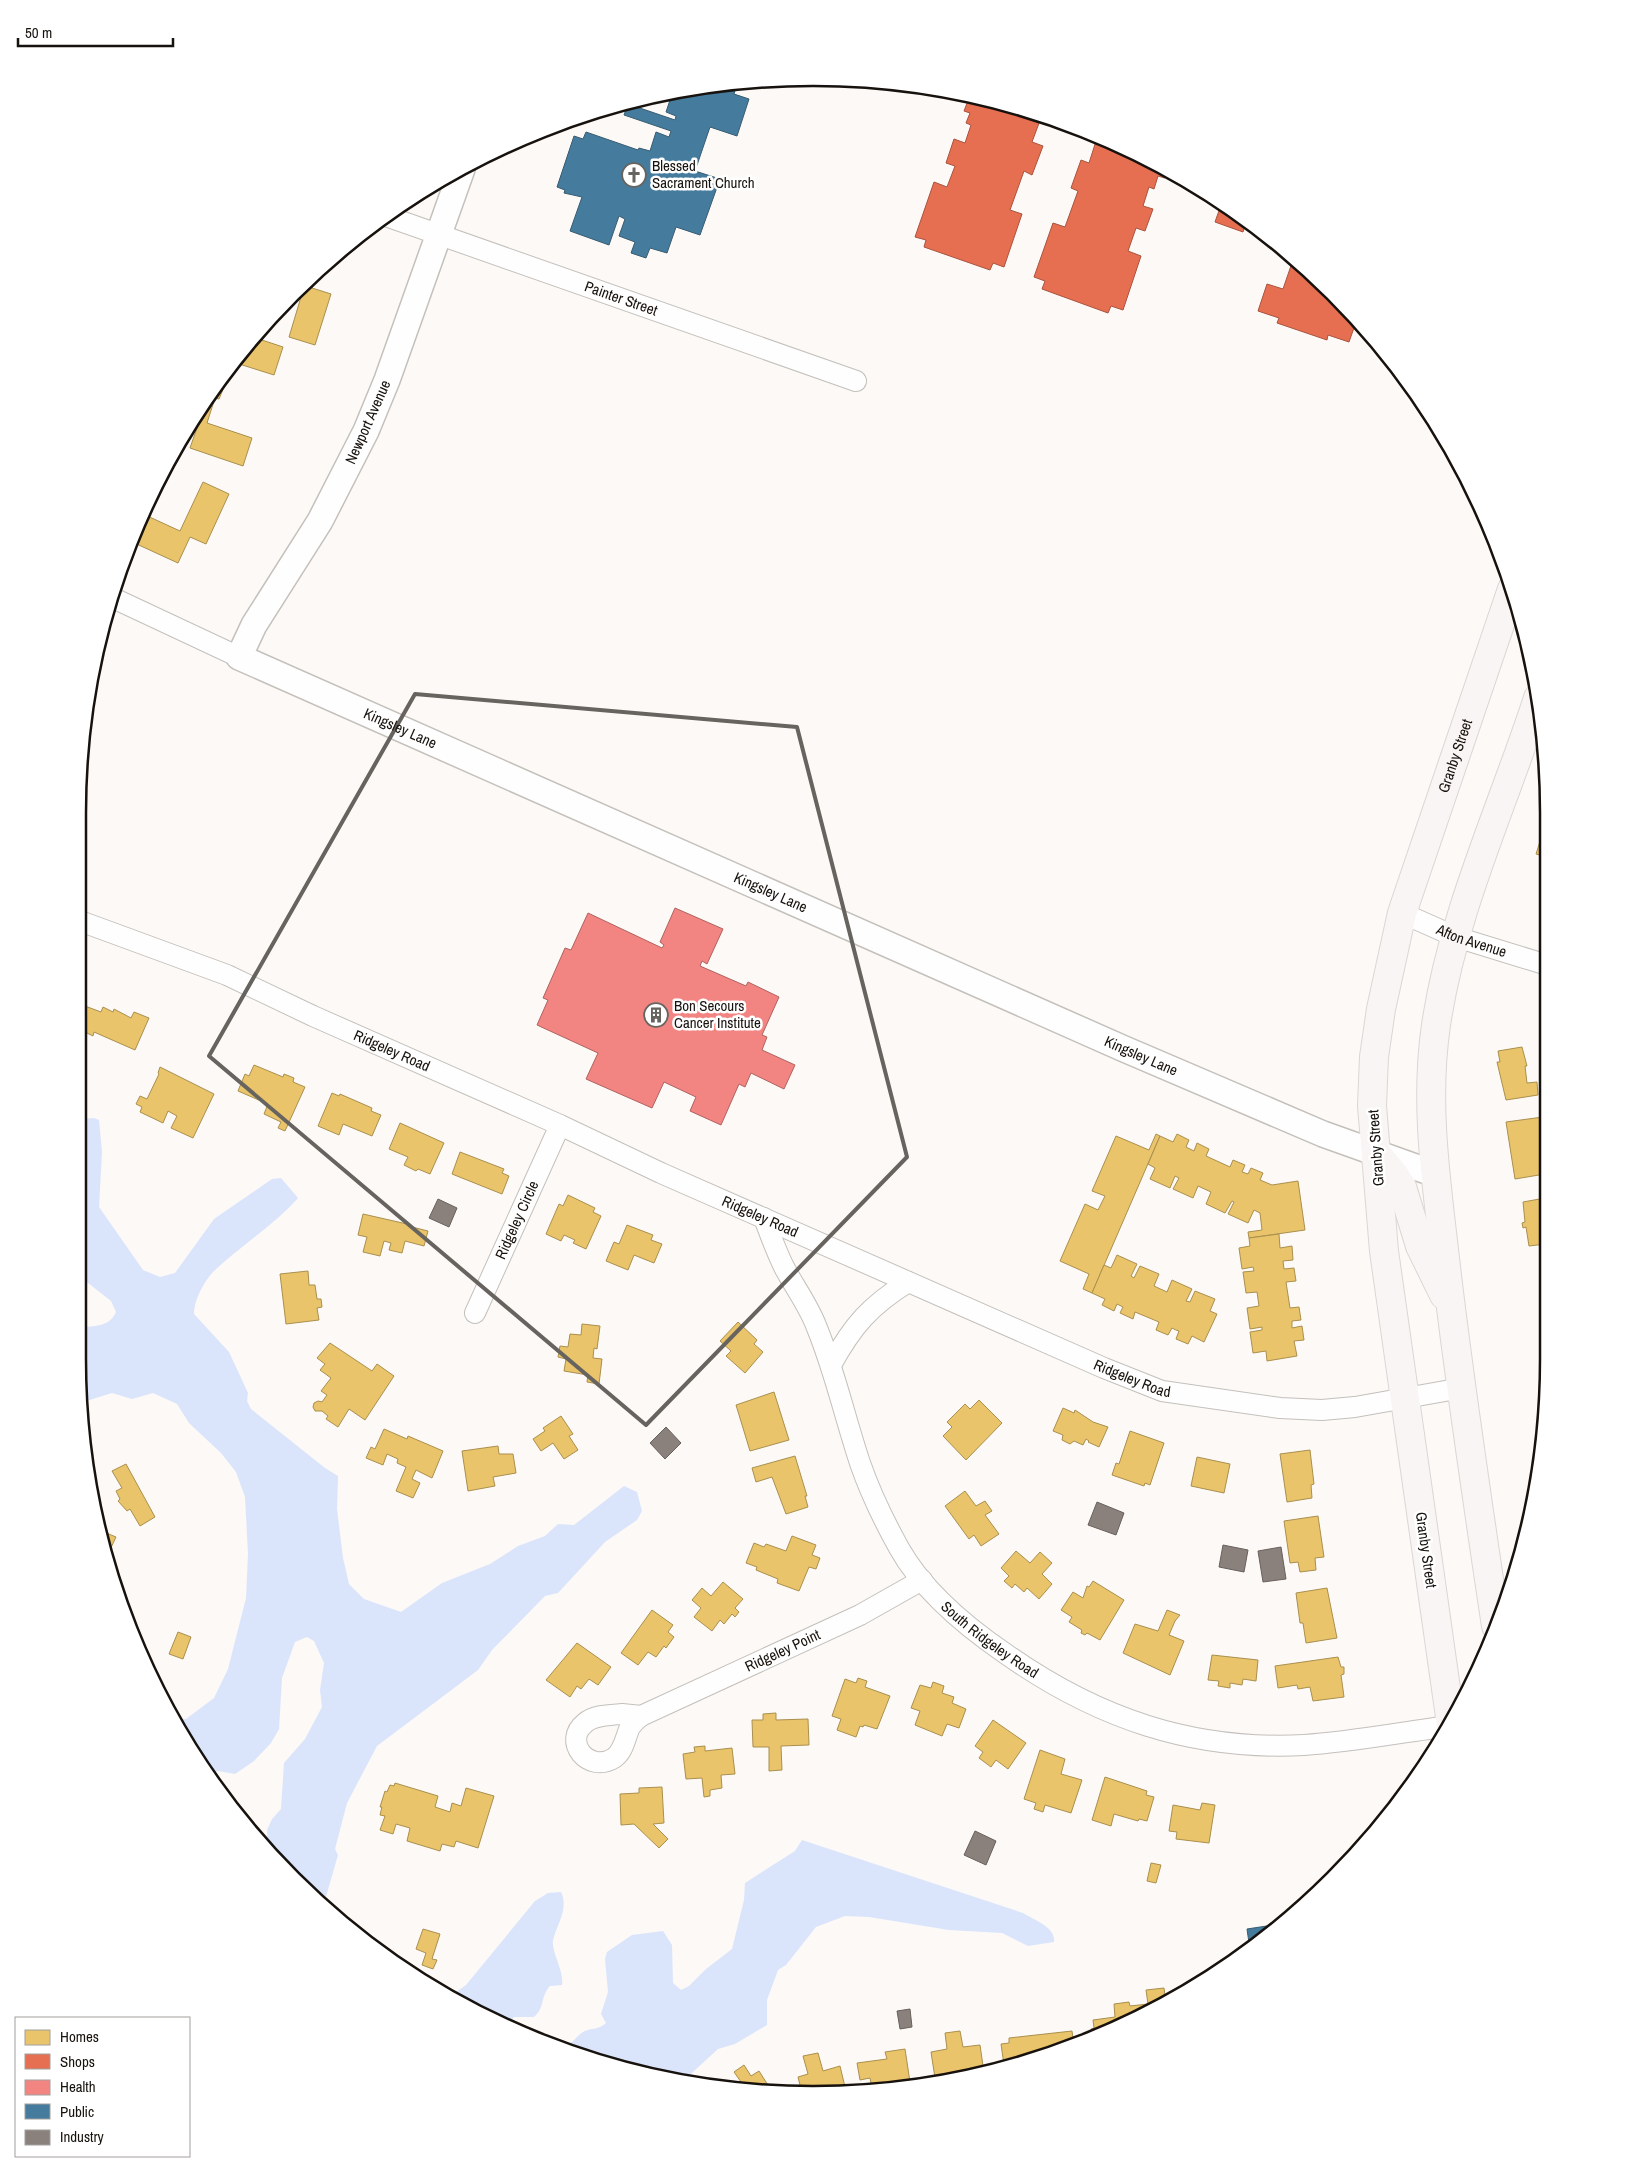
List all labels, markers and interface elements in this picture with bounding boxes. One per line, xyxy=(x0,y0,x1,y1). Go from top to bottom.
scale bar xyxy=(18,15,172,47)
text: 50 m xyxy=(25,22,52,43)
place label: Blessed Sacrament Church xyxy=(652,155,755,193)
church icon: Blessed Sacrament Church xyxy=(621,162,647,188)
street label: Painter Street xyxy=(582,276,661,321)
street label: Newport Avenue xyxy=(340,376,396,467)
street label: Kingsley Lane xyxy=(361,703,440,753)
street label: Granby Street xyxy=(1433,715,1477,795)
street label: Kingsley Lane xyxy=(731,867,811,917)
street label: Afton Avenue xyxy=(1432,918,1509,962)
place label: Bon Secours Cancer Institute xyxy=(674,995,761,1033)
building icon: Bon Secours Cancer Institute xyxy=(643,1002,669,1028)
street label: Ridgeley Road xyxy=(351,1024,433,1076)
street label: Kingsley Lane xyxy=(1101,1030,1181,1081)
street label: Granby Street xyxy=(1362,1109,1389,1187)
street label: Ridgeley Circle xyxy=(490,1177,544,1263)
street label: Ridgeley Road xyxy=(719,1190,802,1242)
street label: Ridgeley Road xyxy=(1090,1354,1172,1402)
street label: Granby Street xyxy=(1411,1511,1442,1590)
street label: South Ridgeley Road xyxy=(937,1596,1043,1683)
street label: Ridgeley Point xyxy=(741,1624,824,1677)
legend xyxy=(15,2017,190,2157)
text: Homes xyxy=(60,2026,99,2047)
text: Shops xyxy=(60,2051,95,2072)
text: Health xyxy=(60,2076,96,2097)
text: Public xyxy=(60,2101,94,2122)
text: Industry xyxy=(60,2126,105,2147)

